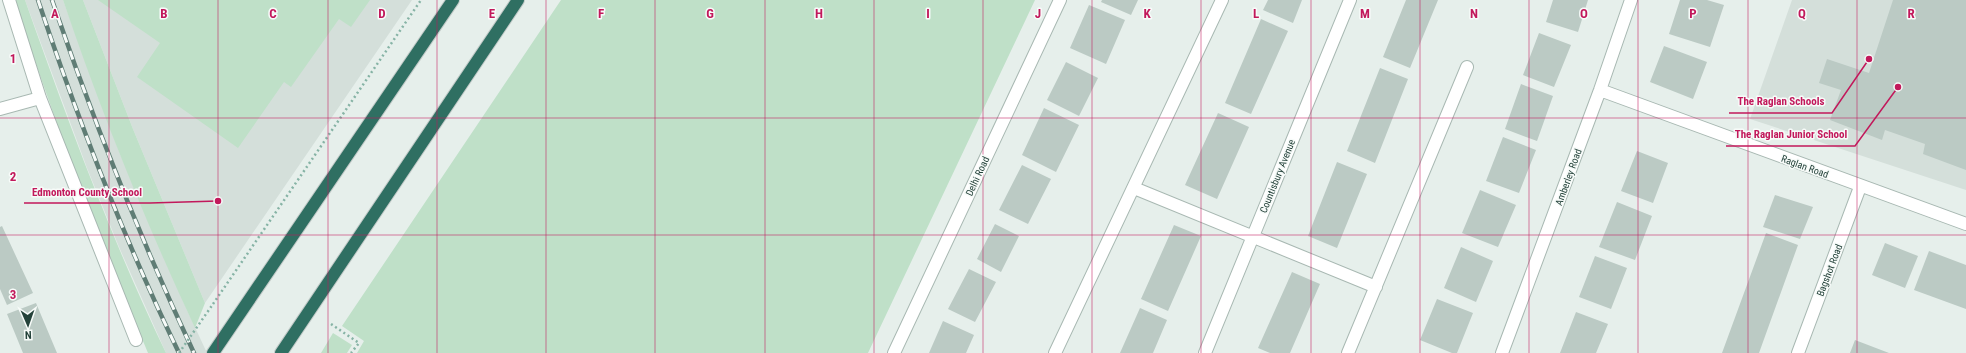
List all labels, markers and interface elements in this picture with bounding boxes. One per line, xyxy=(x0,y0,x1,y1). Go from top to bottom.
text: A xyxy=(51,6,59,21)
text: B xyxy=(160,6,168,21)
text: C xyxy=(269,6,277,21)
text: D xyxy=(378,6,386,21)
text: E xyxy=(489,6,496,21)
text: F xyxy=(598,6,604,21)
text: G xyxy=(706,6,714,21)
text: H xyxy=(815,6,823,21)
text: I xyxy=(926,6,930,21)
text: J xyxy=(1035,6,1041,21)
text: K xyxy=(1143,6,1151,21)
text: L xyxy=(1253,6,1259,21)
text: M xyxy=(1360,6,1370,21)
text: N xyxy=(1470,6,1478,21)
text: O xyxy=(1580,6,1588,21)
text: P xyxy=(1689,6,1697,21)
text: Q xyxy=(1798,6,1806,21)
text: R xyxy=(1907,6,1915,21)
text: 1 xyxy=(10,51,16,66)
callout: The Raglan Schools xyxy=(1729,90,1832,113)
text: The Raglan Schools xyxy=(1737,95,1825,108)
callout: The Raglan Junior School xyxy=(1726,123,1855,146)
text: The Raglan Junior School xyxy=(1735,128,1848,141)
street label: Countisbury Avenue xyxy=(1258,138,1297,215)
street label: Amberley Road xyxy=(1553,147,1584,207)
street label: Raglan Road xyxy=(1780,153,1830,180)
street label: Delhi Road xyxy=(964,155,991,198)
text: 2 xyxy=(10,169,17,184)
callout: Edmonton County School xyxy=(24,180,150,203)
text: Edmonton County School xyxy=(32,186,142,199)
street label: Bagshot Road xyxy=(1814,243,1844,298)
text: 3 xyxy=(10,287,16,302)
north arrow xyxy=(8,305,48,345)
text: N xyxy=(24,328,32,341)

